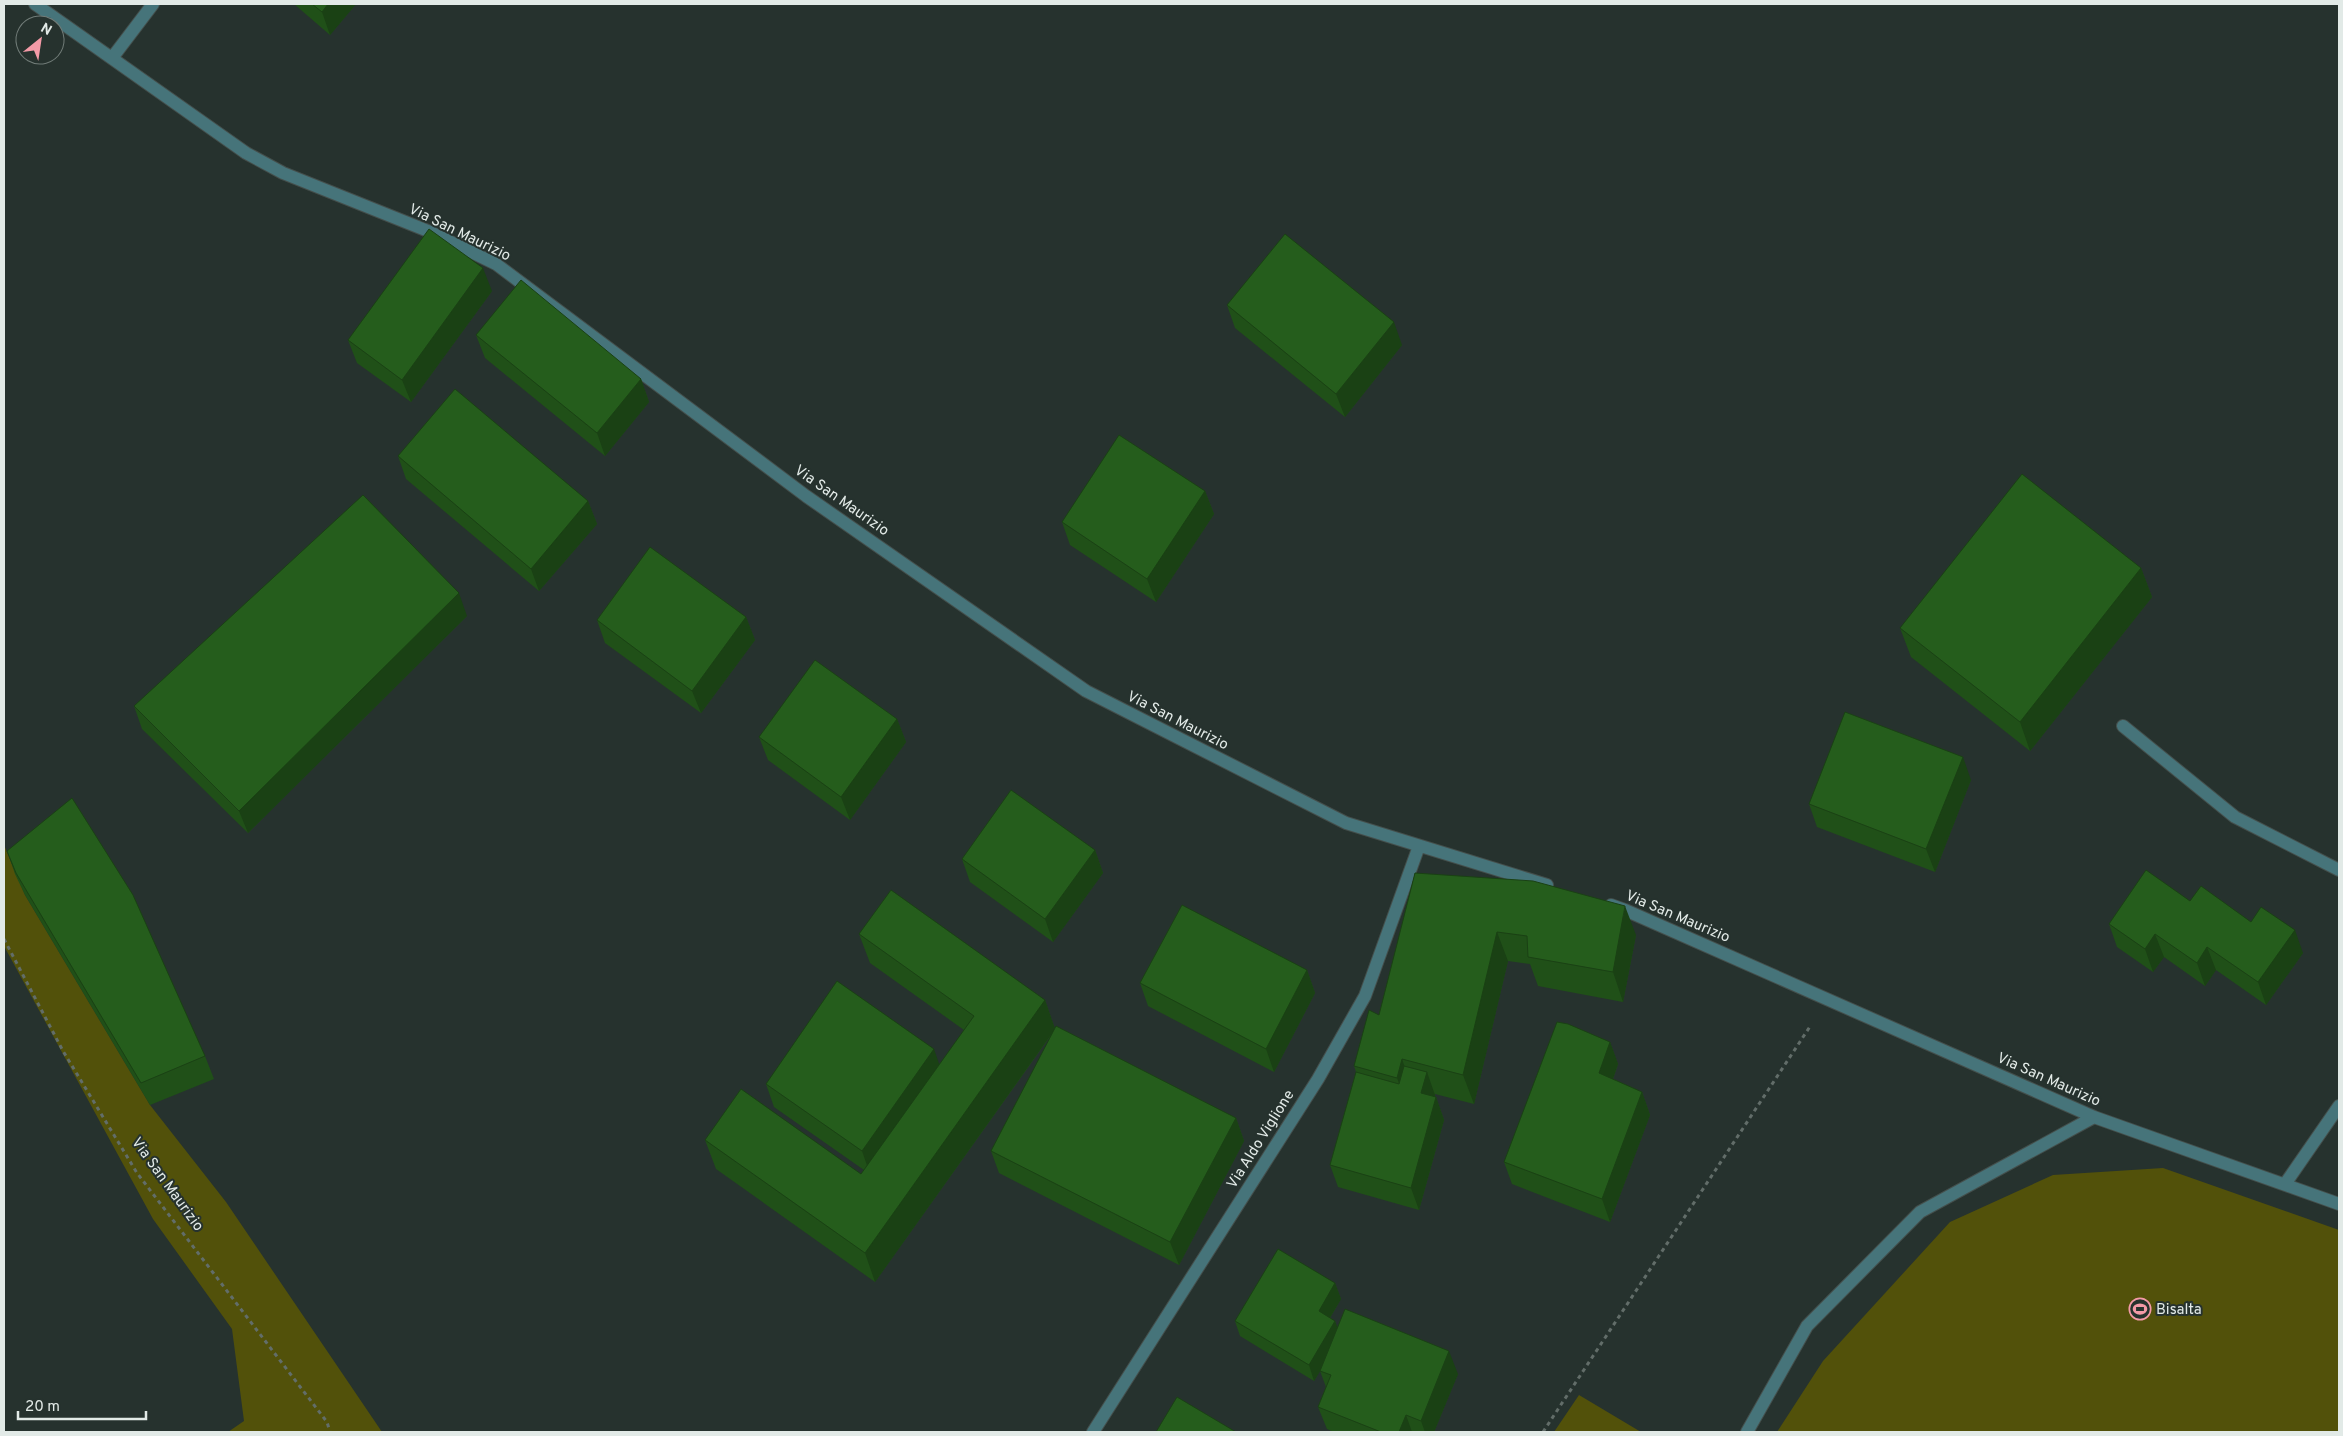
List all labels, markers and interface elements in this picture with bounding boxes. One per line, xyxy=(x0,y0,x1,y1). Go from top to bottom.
north arrow xyxy=(15,15,65,65)
text: N xyxy=(37,20,54,40)
street label: Via San Maurizio xyxy=(405,200,514,266)
street label: Via San Maurizio xyxy=(790,461,892,541)
street label: Via San Maurizio xyxy=(1123,688,1231,755)
street label: Via San Maurizio xyxy=(1622,887,1732,948)
street label: Via San Maurizio xyxy=(1994,1049,2103,1112)
street label: Via Aldo Viglione xyxy=(1223,1087,1299,1193)
street label: Via San Maurizio xyxy=(126,1134,207,1236)
sports icon: Bisalta xyxy=(2128,1297,2152,1321)
place label: Bisalta xyxy=(2156,1301,2202,1320)
scale bar xyxy=(18,1388,145,1420)
text: 20 m xyxy=(25,1398,60,1417)

